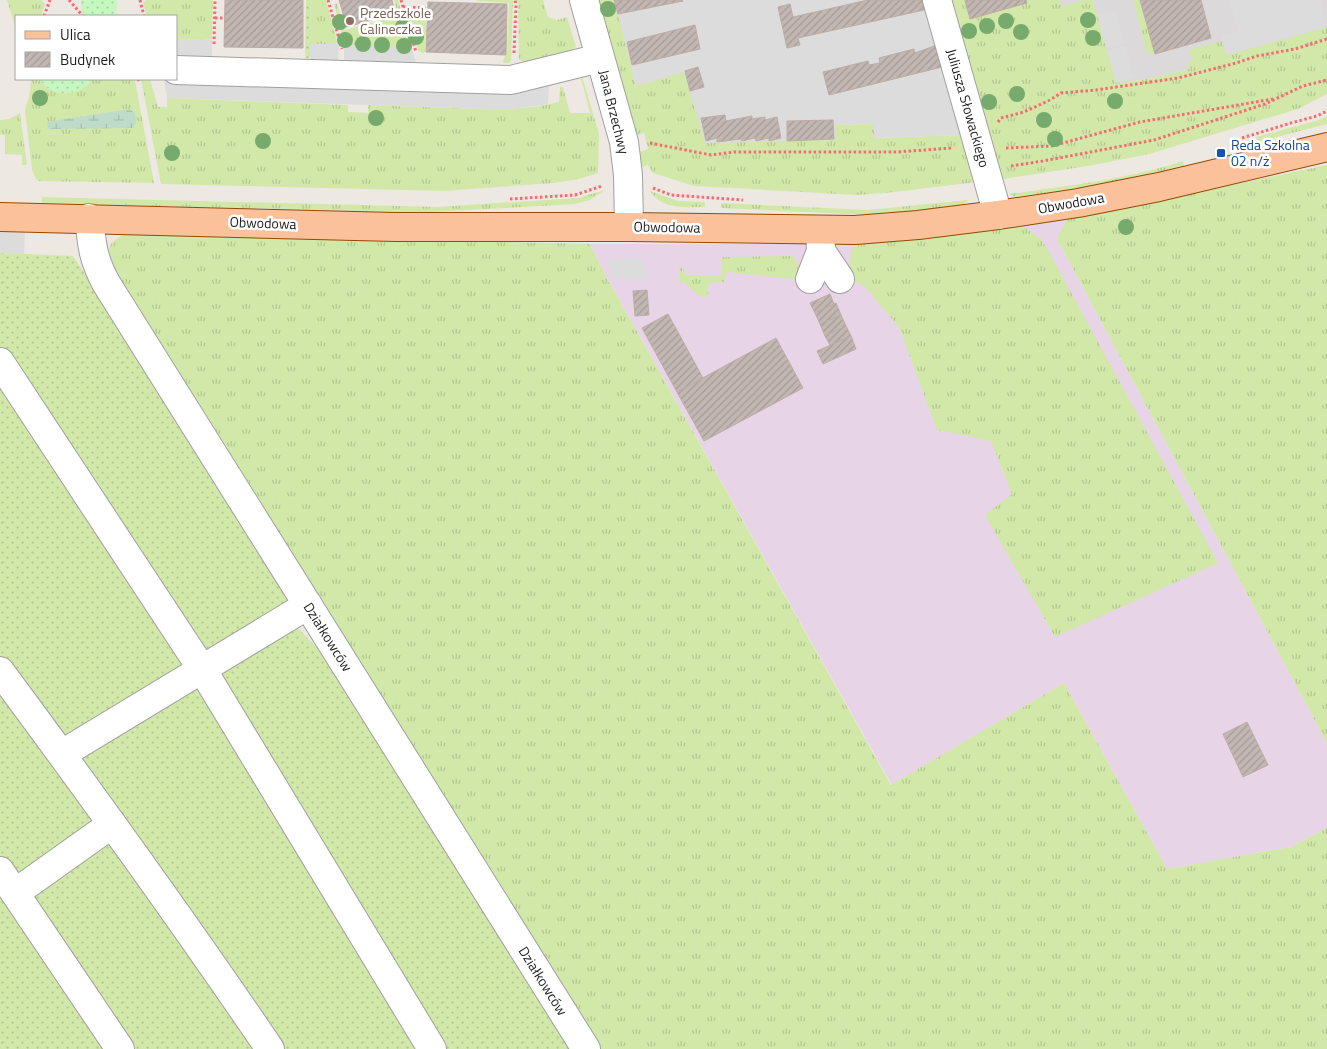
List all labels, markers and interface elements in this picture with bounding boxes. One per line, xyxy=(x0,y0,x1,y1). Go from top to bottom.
place label: Przedszkole Calineczka xyxy=(360,2,431,39)
legend xyxy=(15,15,178,80)
marker: Przedszkole Calineczka xyxy=(344,15,356,27)
text: Ulica xyxy=(60,23,91,46)
street label: Juliusza Słowackiego xyxy=(941,46,995,170)
text: Budynek xyxy=(60,48,115,71)
street label: Jana Brzechwy xyxy=(594,67,635,157)
place label: Reda Szkolna 02 n/ż xyxy=(1231,134,1310,171)
marker: Reda Szkolna 02 n/ż xyxy=(1215,147,1227,159)
street label: Obwodowa xyxy=(1036,186,1106,219)
street label: Obwodowa xyxy=(229,211,297,234)
street label: Obwodowa xyxy=(633,215,701,238)
street label: Działkowców xyxy=(299,598,358,676)
street label: Działkowców xyxy=(514,942,573,1020)

